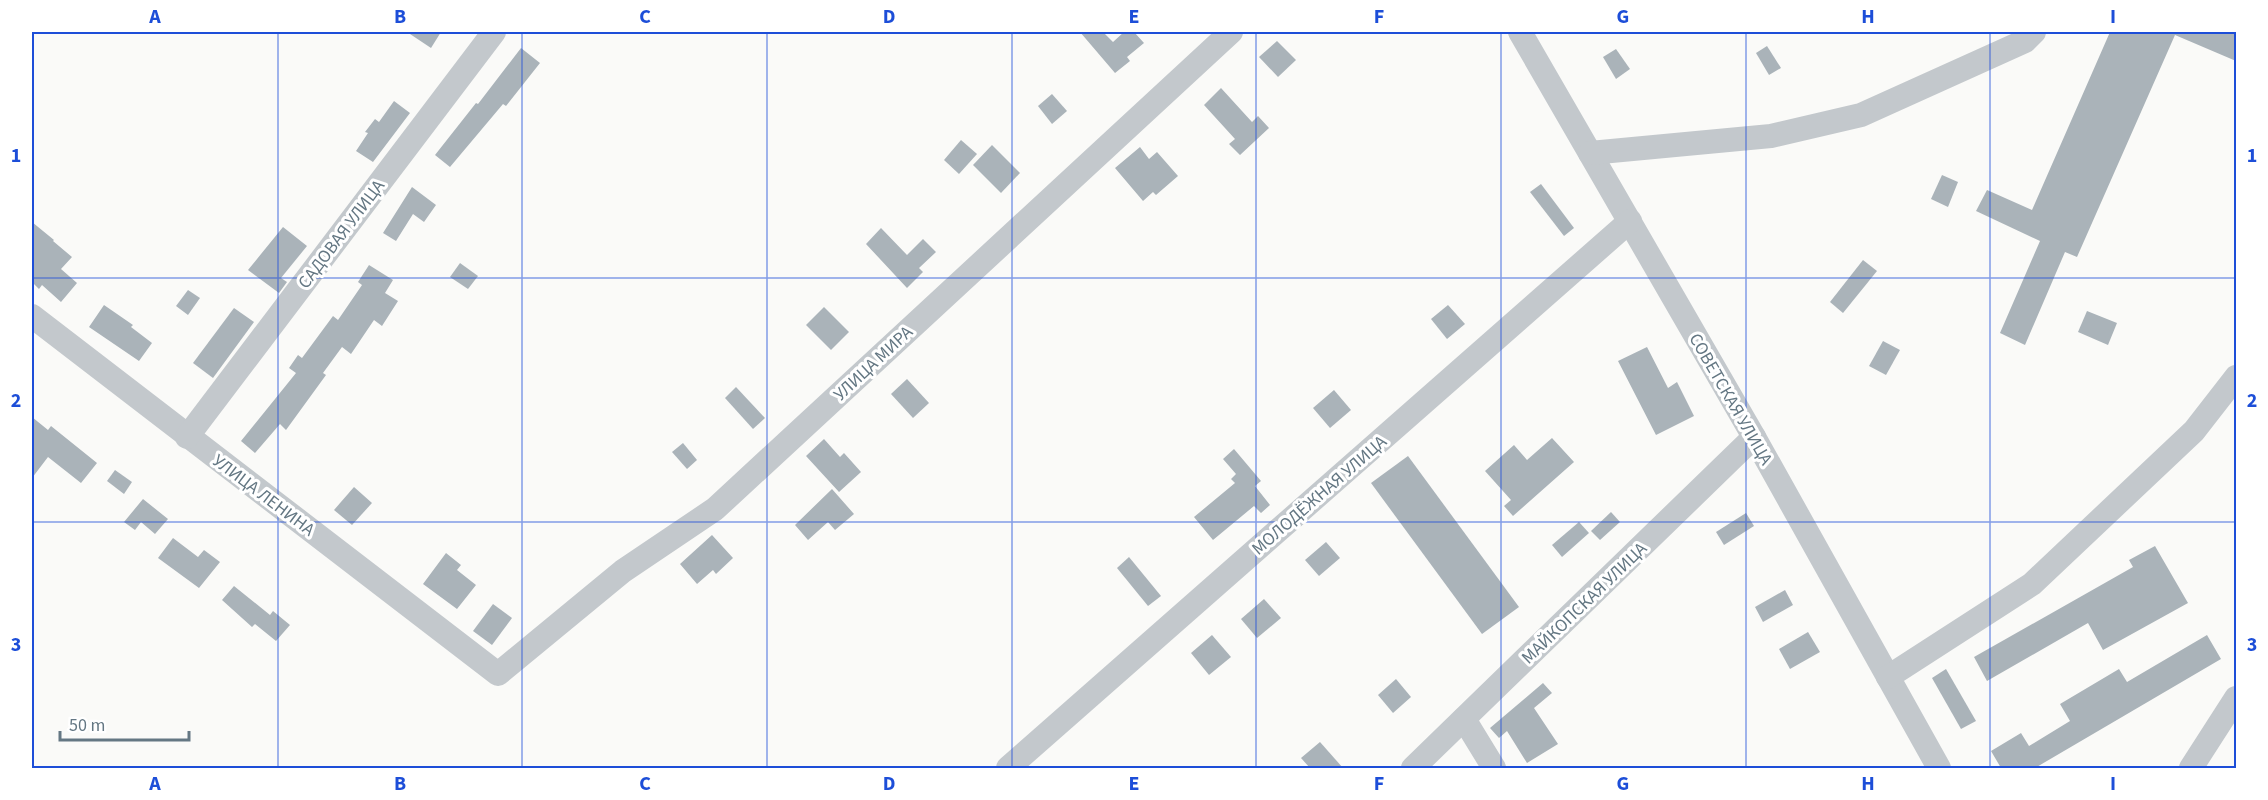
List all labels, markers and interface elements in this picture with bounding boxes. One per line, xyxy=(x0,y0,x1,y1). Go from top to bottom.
text: A xyxy=(148,3,161,31)
text: B xyxy=(394,3,406,31)
text: C xyxy=(639,3,651,31)
text: D xyxy=(883,3,895,31)
text: E xyxy=(1129,3,1139,31)
text: F xyxy=(1374,3,1384,31)
text: G xyxy=(1617,3,1629,31)
text: H xyxy=(1861,3,1875,31)
text: I xyxy=(2110,3,2116,31)
text: 1 xyxy=(11,142,21,170)
text: 1 xyxy=(2247,142,2257,170)
street label: САДОВАЯ УЛИЦА xyxy=(292,174,391,294)
street label: УЛИЦА МИРА xyxy=(828,320,919,407)
street label: СОВЕТСКАЯ УЛИЦА xyxy=(1683,329,1779,470)
text: 2 xyxy=(11,387,21,415)
text: 2 xyxy=(2247,387,2257,415)
street label: МОЛОДЁЖНАЯ УЛИЦА xyxy=(1246,430,1392,561)
street label: УЛИЦА ЛЕНИНА xyxy=(207,449,320,542)
street label: МАЙКОПСКАЯ УЛИЦА xyxy=(1516,537,1653,670)
text: 3 xyxy=(11,631,21,659)
text: 3 xyxy=(2247,631,2257,659)
scale bar xyxy=(60,704,189,742)
text: 50 m xyxy=(69,713,105,738)
text: A xyxy=(148,770,161,798)
text: B xyxy=(394,770,406,798)
text: C xyxy=(639,770,651,798)
text: D xyxy=(883,770,895,798)
text: E xyxy=(1129,770,1139,798)
text: F xyxy=(1374,770,1384,798)
text: G xyxy=(1617,770,1629,798)
text: H xyxy=(1861,770,1875,798)
text: I xyxy=(2110,770,2116,798)

